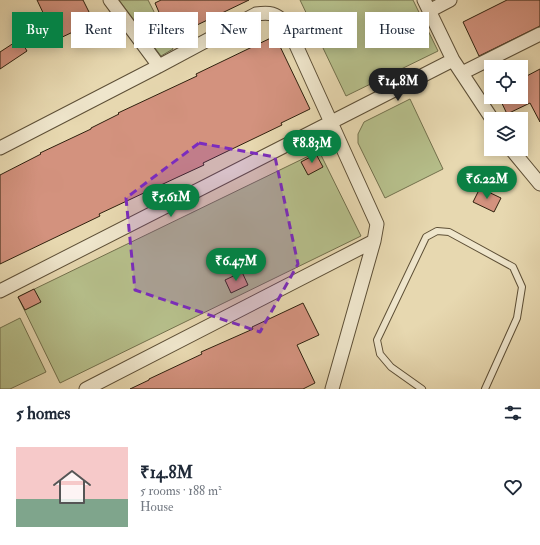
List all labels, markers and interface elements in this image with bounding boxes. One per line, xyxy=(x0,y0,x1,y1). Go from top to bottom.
chip: Buy xyxy=(12,12,63,48)
chip: Rent xyxy=(71,12,126,48)
chip: Filters xyxy=(134,12,198,48)
chip: New xyxy=(206,12,261,48)
chip: Apartment xyxy=(269,12,357,48)
chip: House xyxy=(365,12,429,48)
map controls xyxy=(484,60,528,156)
button: locate xyxy=(484,60,528,104)
pin: ₹14.8M xyxy=(365,68,431,102)
text: ₹14.8M xyxy=(378,73,418,89)
button: layers xyxy=(484,112,528,156)
pin: ₹8.83M xyxy=(279,130,345,164)
text: ₹8.83M xyxy=(292,135,332,151)
pin: ₹6.22M xyxy=(454,166,520,200)
text: ₹6.22M xyxy=(466,171,508,187)
pin: ₹5.61M xyxy=(138,184,204,218)
text: ₹5.61M xyxy=(151,189,191,205)
pin: ₹6.47M xyxy=(203,248,269,282)
text: ₹6.47M xyxy=(215,253,257,269)
icon: filters xyxy=(502,402,524,424)
text: 5 homes xyxy=(16,403,70,424)
text: ₹14.8M xyxy=(140,462,193,483)
icon: home xyxy=(48,463,96,511)
icon: heart xyxy=(502,476,524,498)
text: 5 rooms · 188 m² xyxy=(140,483,222,499)
text: House xyxy=(140,499,173,515)

